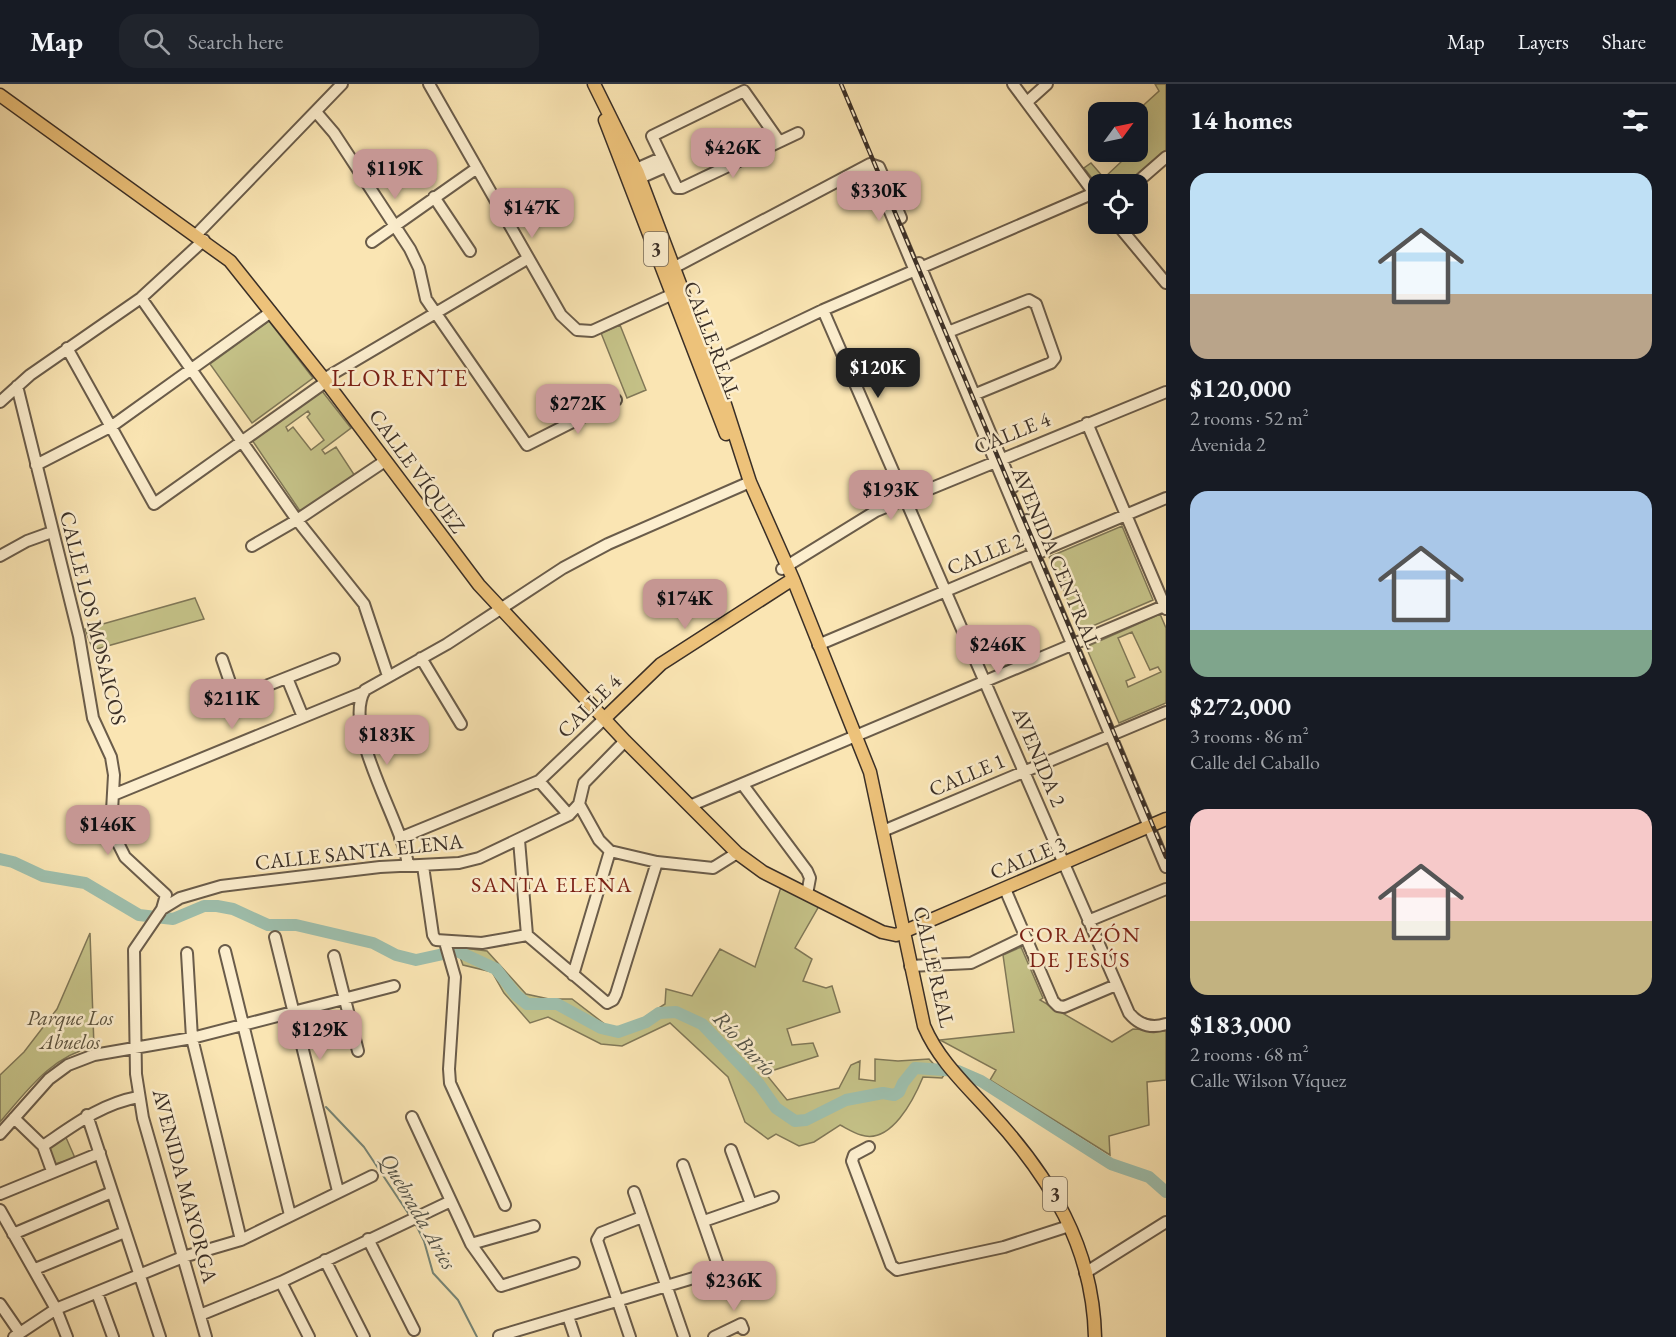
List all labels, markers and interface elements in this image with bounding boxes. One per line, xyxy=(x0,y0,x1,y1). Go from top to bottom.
search box xyxy=(119,14,539,68)
text: Map xyxy=(30,23,83,59)
icon: search xyxy=(140,25,173,58)
text: Search here xyxy=(188,27,283,56)
text: Map xyxy=(1447,28,1485,55)
text: Layers xyxy=(1518,28,1569,55)
text: Share xyxy=(1602,28,1646,55)
north arrow xyxy=(1088,102,1148,162)
map controls xyxy=(1088,102,1148,234)
text: 14 homes xyxy=(1190,103,1292,137)
icon: filters xyxy=(1619,104,1652,137)
pin: $426K xyxy=(691,128,775,179)
text: $426K xyxy=(705,134,761,160)
pin: $119K xyxy=(353,149,437,200)
text: $119K xyxy=(367,155,423,181)
pin: $330K xyxy=(837,171,921,222)
button: locate xyxy=(1088,174,1148,234)
text: $330K xyxy=(851,177,907,203)
pin: $147K xyxy=(490,188,574,239)
text: $147K xyxy=(504,194,560,220)
icon: home xyxy=(1367,212,1475,320)
road number: 3 xyxy=(644,232,668,266)
street label: CALLE REAL xyxy=(678,277,747,403)
pin: $120K xyxy=(836,348,920,399)
text: $120K xyxy=(850,354,906,380)
district label: LLORENTE xyxy=(331,362,469,393)
text: $120,000 xyxy=(1190,371,1291,405)
pin: $272K xyxy=(536,384,620,435)
text: $272K xyxy=(550,390,606,416)
street label: CALLE VÍQUEZ xyxy=(362,403,472,539)
street label: CALLE 4 xyxy=(970,405,1055,460)
text: 2 rooms · 52 m² xyxy=(1190,405,1309,431)
text: Avenida 2 xyxy=(1190,431,1266,457)
street label: AVENIDA CENTRAL xyxy=(1005,462,1107,654)
pin: $193K xyxy=(849,470,933,521)
text: $193K xyxy=(863,476,919,502)
street label: CALLE LOS MOSAICOS xyxy=(54,508,133,728)
street label: CALLE 2 xyxy=(943,526,1027,581)
icon: home xyxy=(1367,530,1475,638)
pin: $174K xyxy=(643,579,727,630)
text: $174K xyxy=(657,585,713,611)
pin: $246K xyxy=(956,625,1040,676)
text: $246K xyxy=(970,631,1026,657)
street label: CALLE 4 xyxy=(551,667,627,744)
pin: $211K xyxy=(190,679,274,730)
text: $211K xyxy=(204,685,260,711)
text: $272,000 xyxy=(1190,689,1291,723)
street label: AVENIDA 2 xyxy=(1006,702,1072,811)
pin: $183K xyxy=(345,715,429,766)
text: $183K xyxy=(359,721,415,747)
text: 3 rooms · 86 m² xyxy=(1190,723,1309,749)
street label: CALLE 1 xyxy=(925,746,1009,803)
text: Calle del Caballo xyxy=(1190,749,1320,775)
pin: $146K xyxy=(66,805,150,856)
text: $146K xyxy=(80,811,136,837)
street label: CALLE SANTA ELENA xyxy=(254,827,465,876)
street label: CALLE 3 xyxy=(986,829,1070,886)
icon: home xyxy=(1367,848,1475,956)
district label: SANTA ELENA xyxy=(471,870,633,899)
street label: CALLE REAL xyxy=(907,904,962,1031)
district label: CORAZÓN DE JESÚS xyxy=(1019,920,1141,974)
park label: Parque Los Abuelos xyxy=(27,1004,113,1055)
water label: Río Burío xyxy=(707,1004,783,1083)
text: $183,000 xyxy=(1190,1007,1291,1041)
pin: $129K xyxy=(278,1010,362,1061)
text: $129K xyxy=(292,1016,348,1042)
text: 2 rooms · 68 m² xyxy=(1190,1041,1309,1067)
text: Calle Wilson Víquez xyxy=(1190,1067,1346,1093)
street label: AVENIDA MAYORGA xyxy=(146,1085,224,1286)
water label: Quebrada Aries xyxy=(374,1148,464,1275)
road number: 3 xyxy=(1043,1177,1067,1211)
pin: $236K xyxy=(692,1261,776,1312)
text: $236K xyxy=(706,1267,762,1293)

